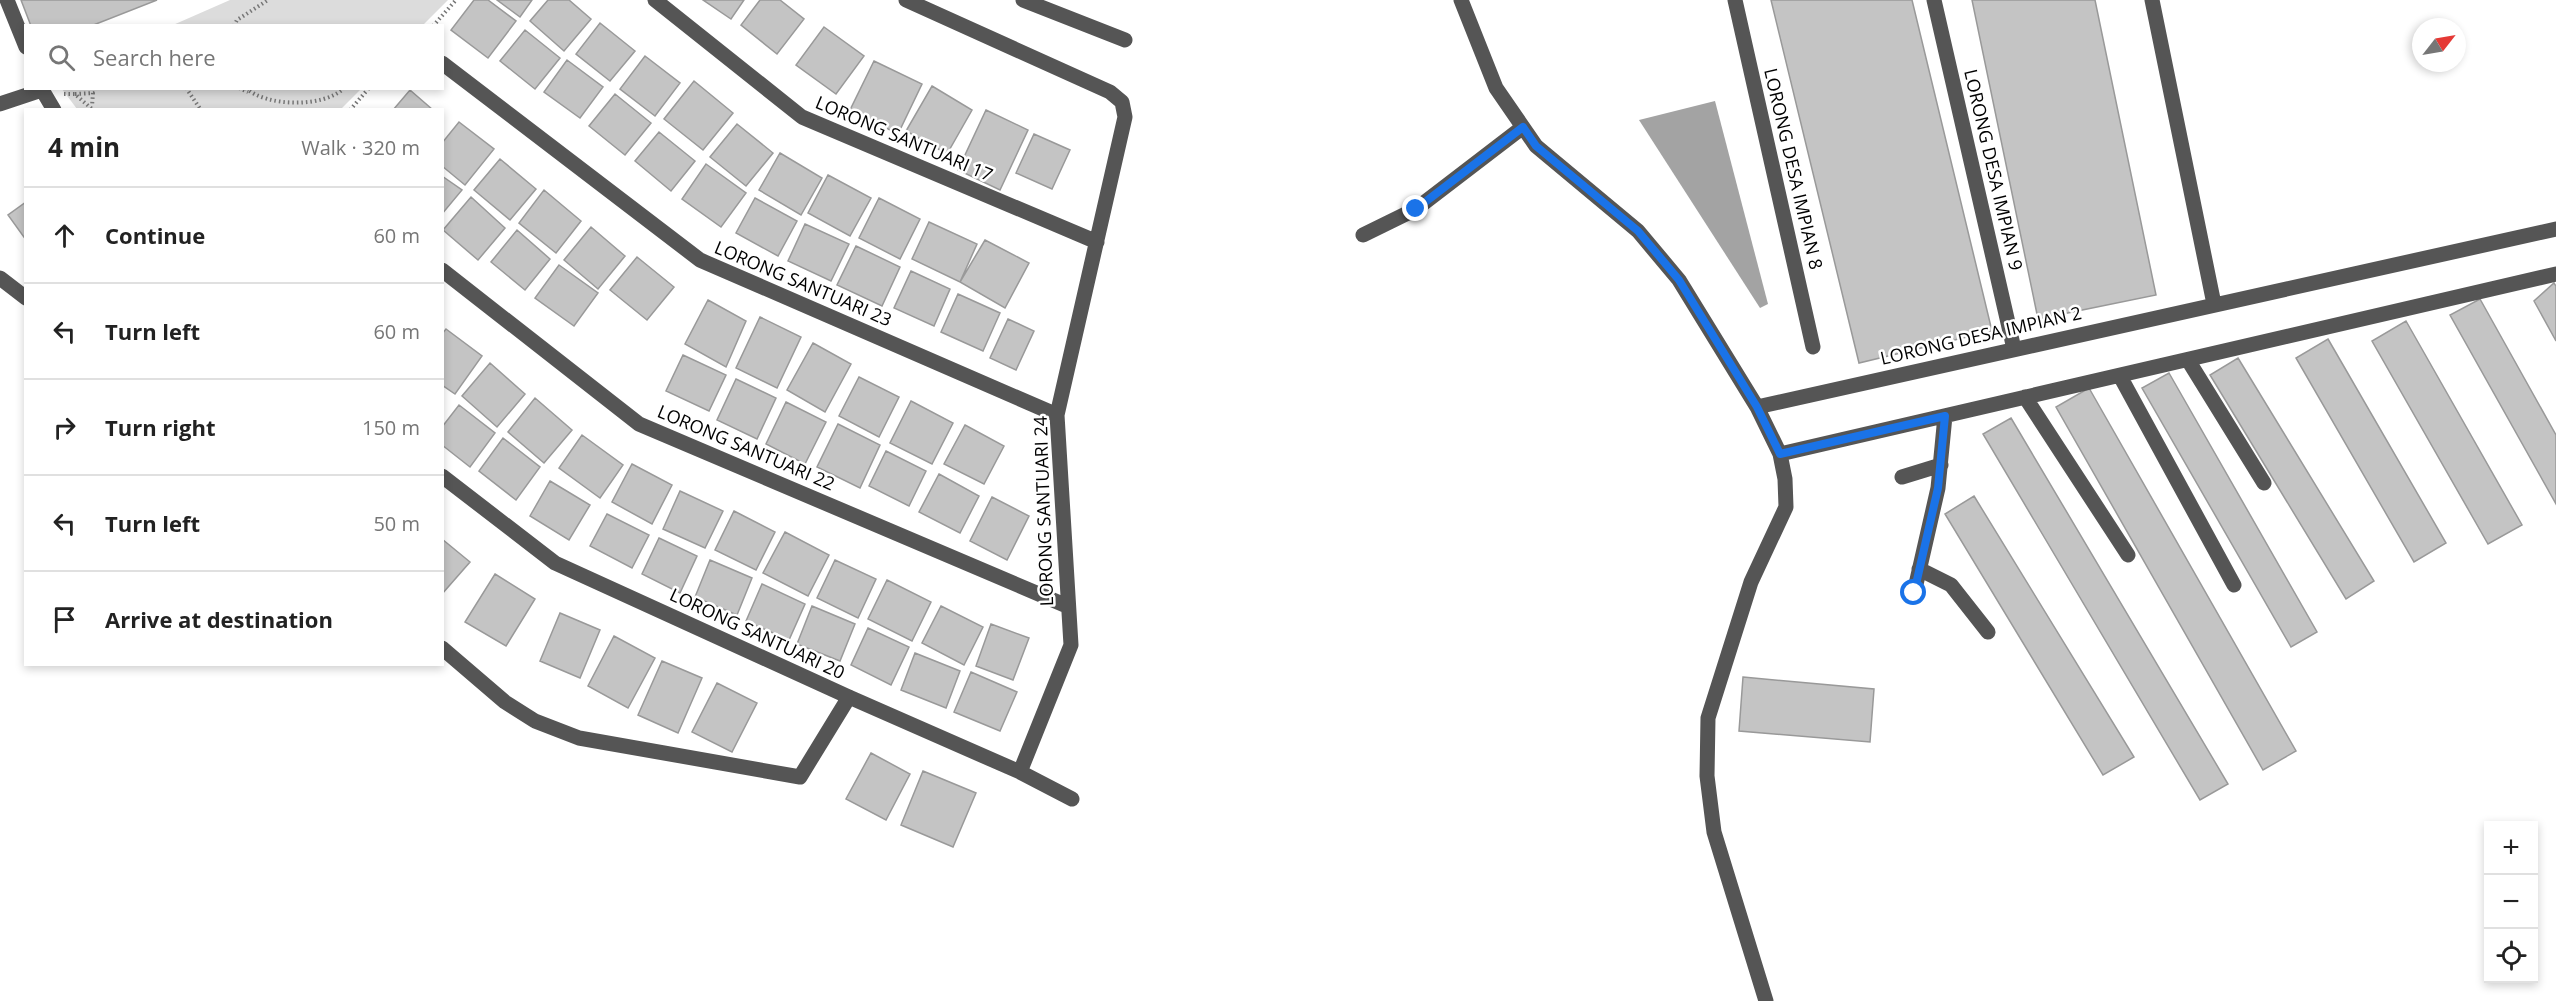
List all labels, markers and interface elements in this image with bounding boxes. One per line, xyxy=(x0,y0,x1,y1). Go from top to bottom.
north arrow xyxy=(2412,18,2466,72)
search box xyxy=(24,24,444,90)
icon: search xyxy=(45,41,78,74)
text: Search here xyxy=(93,42,216,72)
street label: LORONG DESA IMPIAN 8 xyxy=(1759,66,1829,272)
street label: LORONG DESA IMPIAN 9 xyxy=(1959,67,2029,273)
street label: LORONG SANTUARI 17 xyxy=(812,90,997,186)
text: 4 min xyxy=(48,129,120,165)
text: Walk · 320 m xyxy=(301,134,420,161)
route end xyxy=(1402,195,1428,221)
icon: ahead xyxy=(48,219,81,252)
text: Continue xyxy=(105,220,205,250)
text: 60 m xyxy=(373,222,420,249)
street label: LORONG SANTUARI 23 xyxy=(711,235,896,331)
street label: LORONG DESA IMPIAN 2 xyxy=(1878,300,2084,370)
icon: left xyxy=(48,315,81,348)
text: Turn left xyxy=(105,316,200,346)
text: 60 m xyxy=(373,318,420,345)
street label: LORONG SANTUARI 22 xyxy=(654,399,839,495)
icon: right xyxy=(48,411,81,444)
text: Turn right xyxy=(105,412,216,442)
text: 150 m xyxy=(362,414,420,441)
street label: LORONG SANTUARI 24 xyxy=(1028,415,1058,607)
icon: left xyxy=(48,507,81,540)
text: Turn left xyxy=(105,508,200,538)
text: 50 m xyxy=(373,510,420,537)
route start xyxy=(1900,579,1926,605)
street label: LORONG SANTUARI 20 xyxy=(666,582,849,684)
icon: arrive xyxy=(48,603,81,636)
text: Arrive at destination xyxy=(105,604,333,634)
map controls xyxy=(2484,821,2538,983)
button: + xyxy=(2484,821,2538,875)
button: − xyxy=(2484,875,2538,929)
button: locate xyxy=(2484,929,2538,983)

